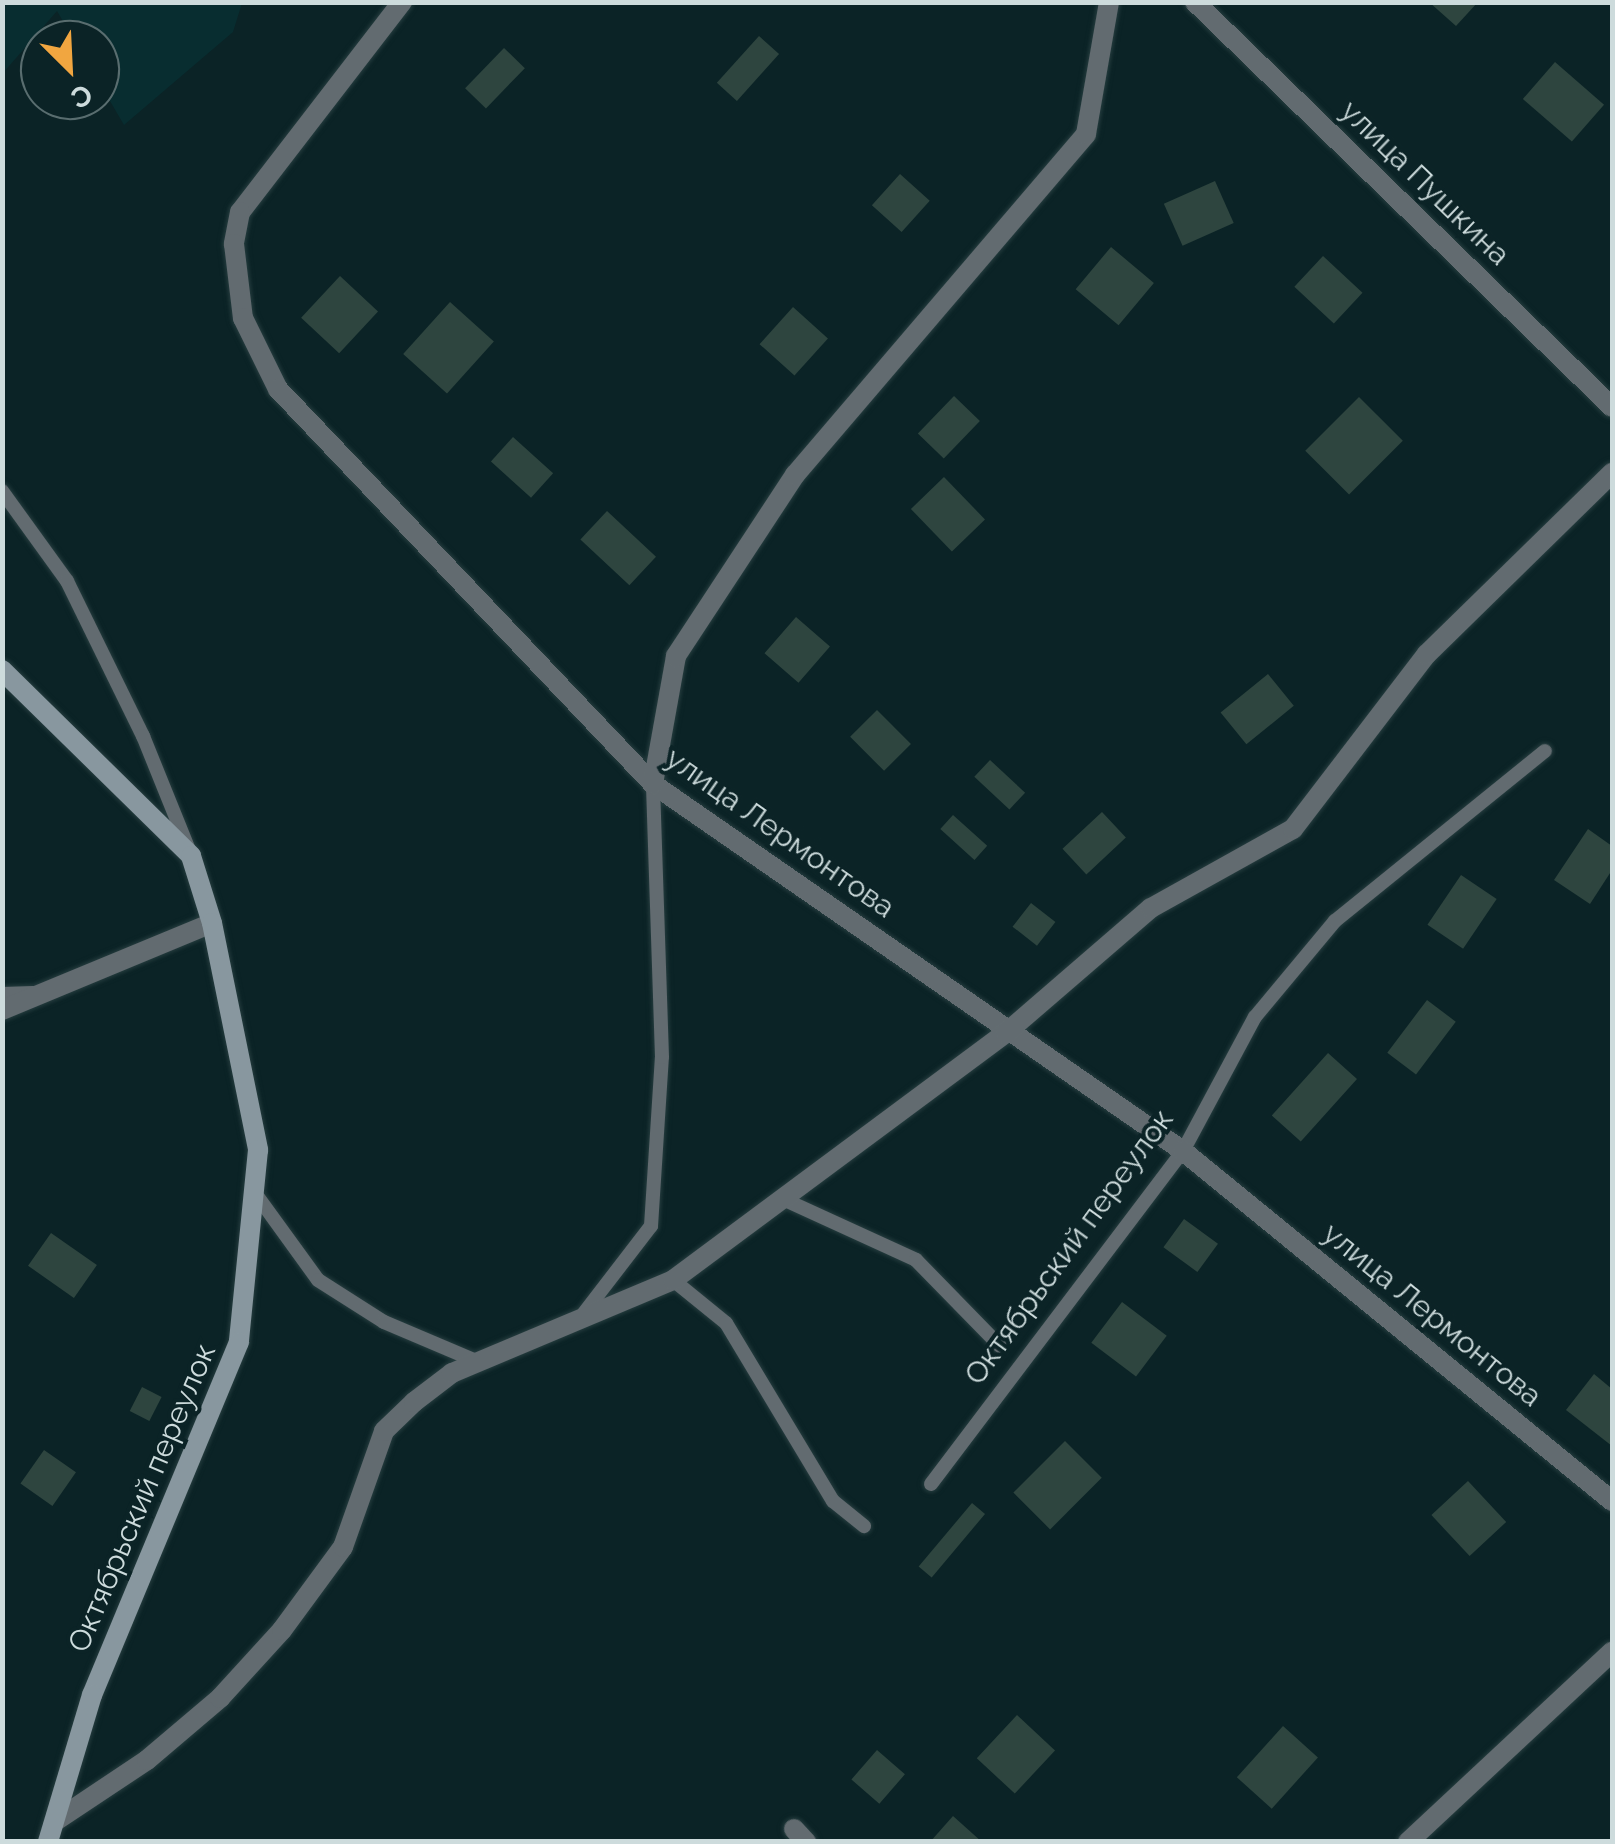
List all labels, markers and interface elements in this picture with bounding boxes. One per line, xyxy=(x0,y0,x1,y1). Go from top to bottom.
north arrow xyxy=(20,20,120,120)
text: С xyxy=(66,77,97,115)
street label: улица Пушкина xyxy=(1333,93,1517,273)
street label: улица Лермонтова xyxy=(659,740,901,926)
street label: Октябрьский переулок xyxy=(957,1102,1181,1392)
street label: улица Лермонтова xyxy=(1315,1216,1549,1414)
street label: Октябрьский переулок xyxy=(61,1338,223,1658)

